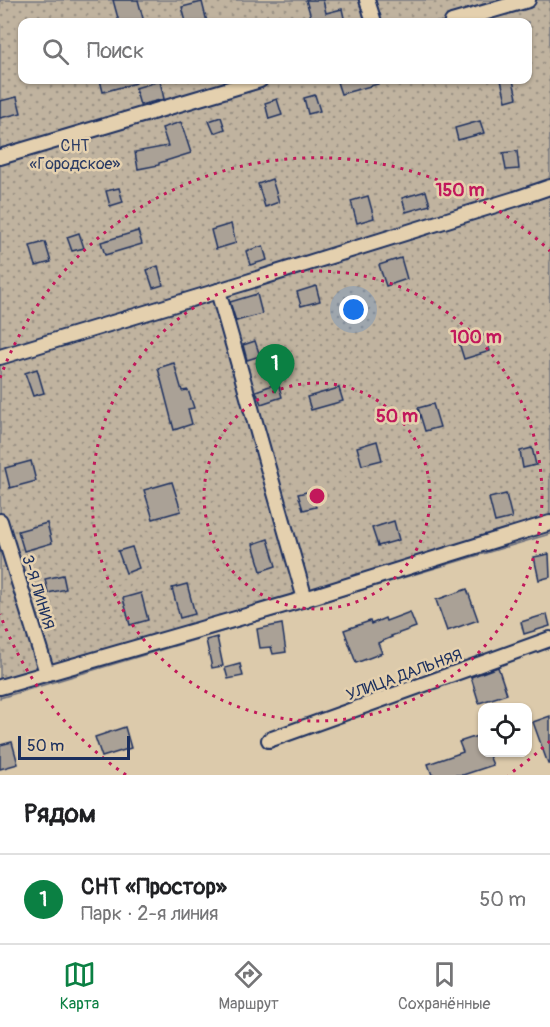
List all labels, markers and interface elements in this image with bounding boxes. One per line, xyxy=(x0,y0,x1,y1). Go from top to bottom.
search box xyxy=(18,18,532,84)
icon: search xyxy=(39,35,72,68)
text: Поиск xyxy=(87,37,144,65)
park label: СНТ «Городское» xyxy=(30,136,120,174)
text: 150 m xyxy=(436,179,485,202)
your location xyxy=(339,295,368,324)
text: 100 m xyxy=(450,326,502,349)
pin: 1 xyxy=(256,344,294,394)
text: 50 m xyxy=(376,405,418,428)
centre of rings xyxy=(307,486,327,506)
street label: 3-Я ЛИНИЯ xyxy=(17,553,59,632)
street label: УЛИЦА ДАЛЬНЯЯ xyxy=(344,645,465,705)
map controls xyxy=(478,703,532,757)
button: locate xyxy=(478,703,532,757)
scale bar xyxy=(18,733,130,760)
text: 50 m xyxy=(27,736,64,756)
text: Рядом xyxy=(24,798,96,830)
text: СНТ «Простор» xyxy=(81,873,227,901)
text: 1 xyxy=(40,887,47,912)
text: 50 m xyxy=(479,887,526,912)
text: Парк · 2-я линия xyxy=(81,901,218,926)
tab: Карта xyxy=(60,958,99,1014)
tab: Маршрут xyxy=(219,958,279,1014)
tab: Сохранённые xyxy=(398,958,490,1014)

